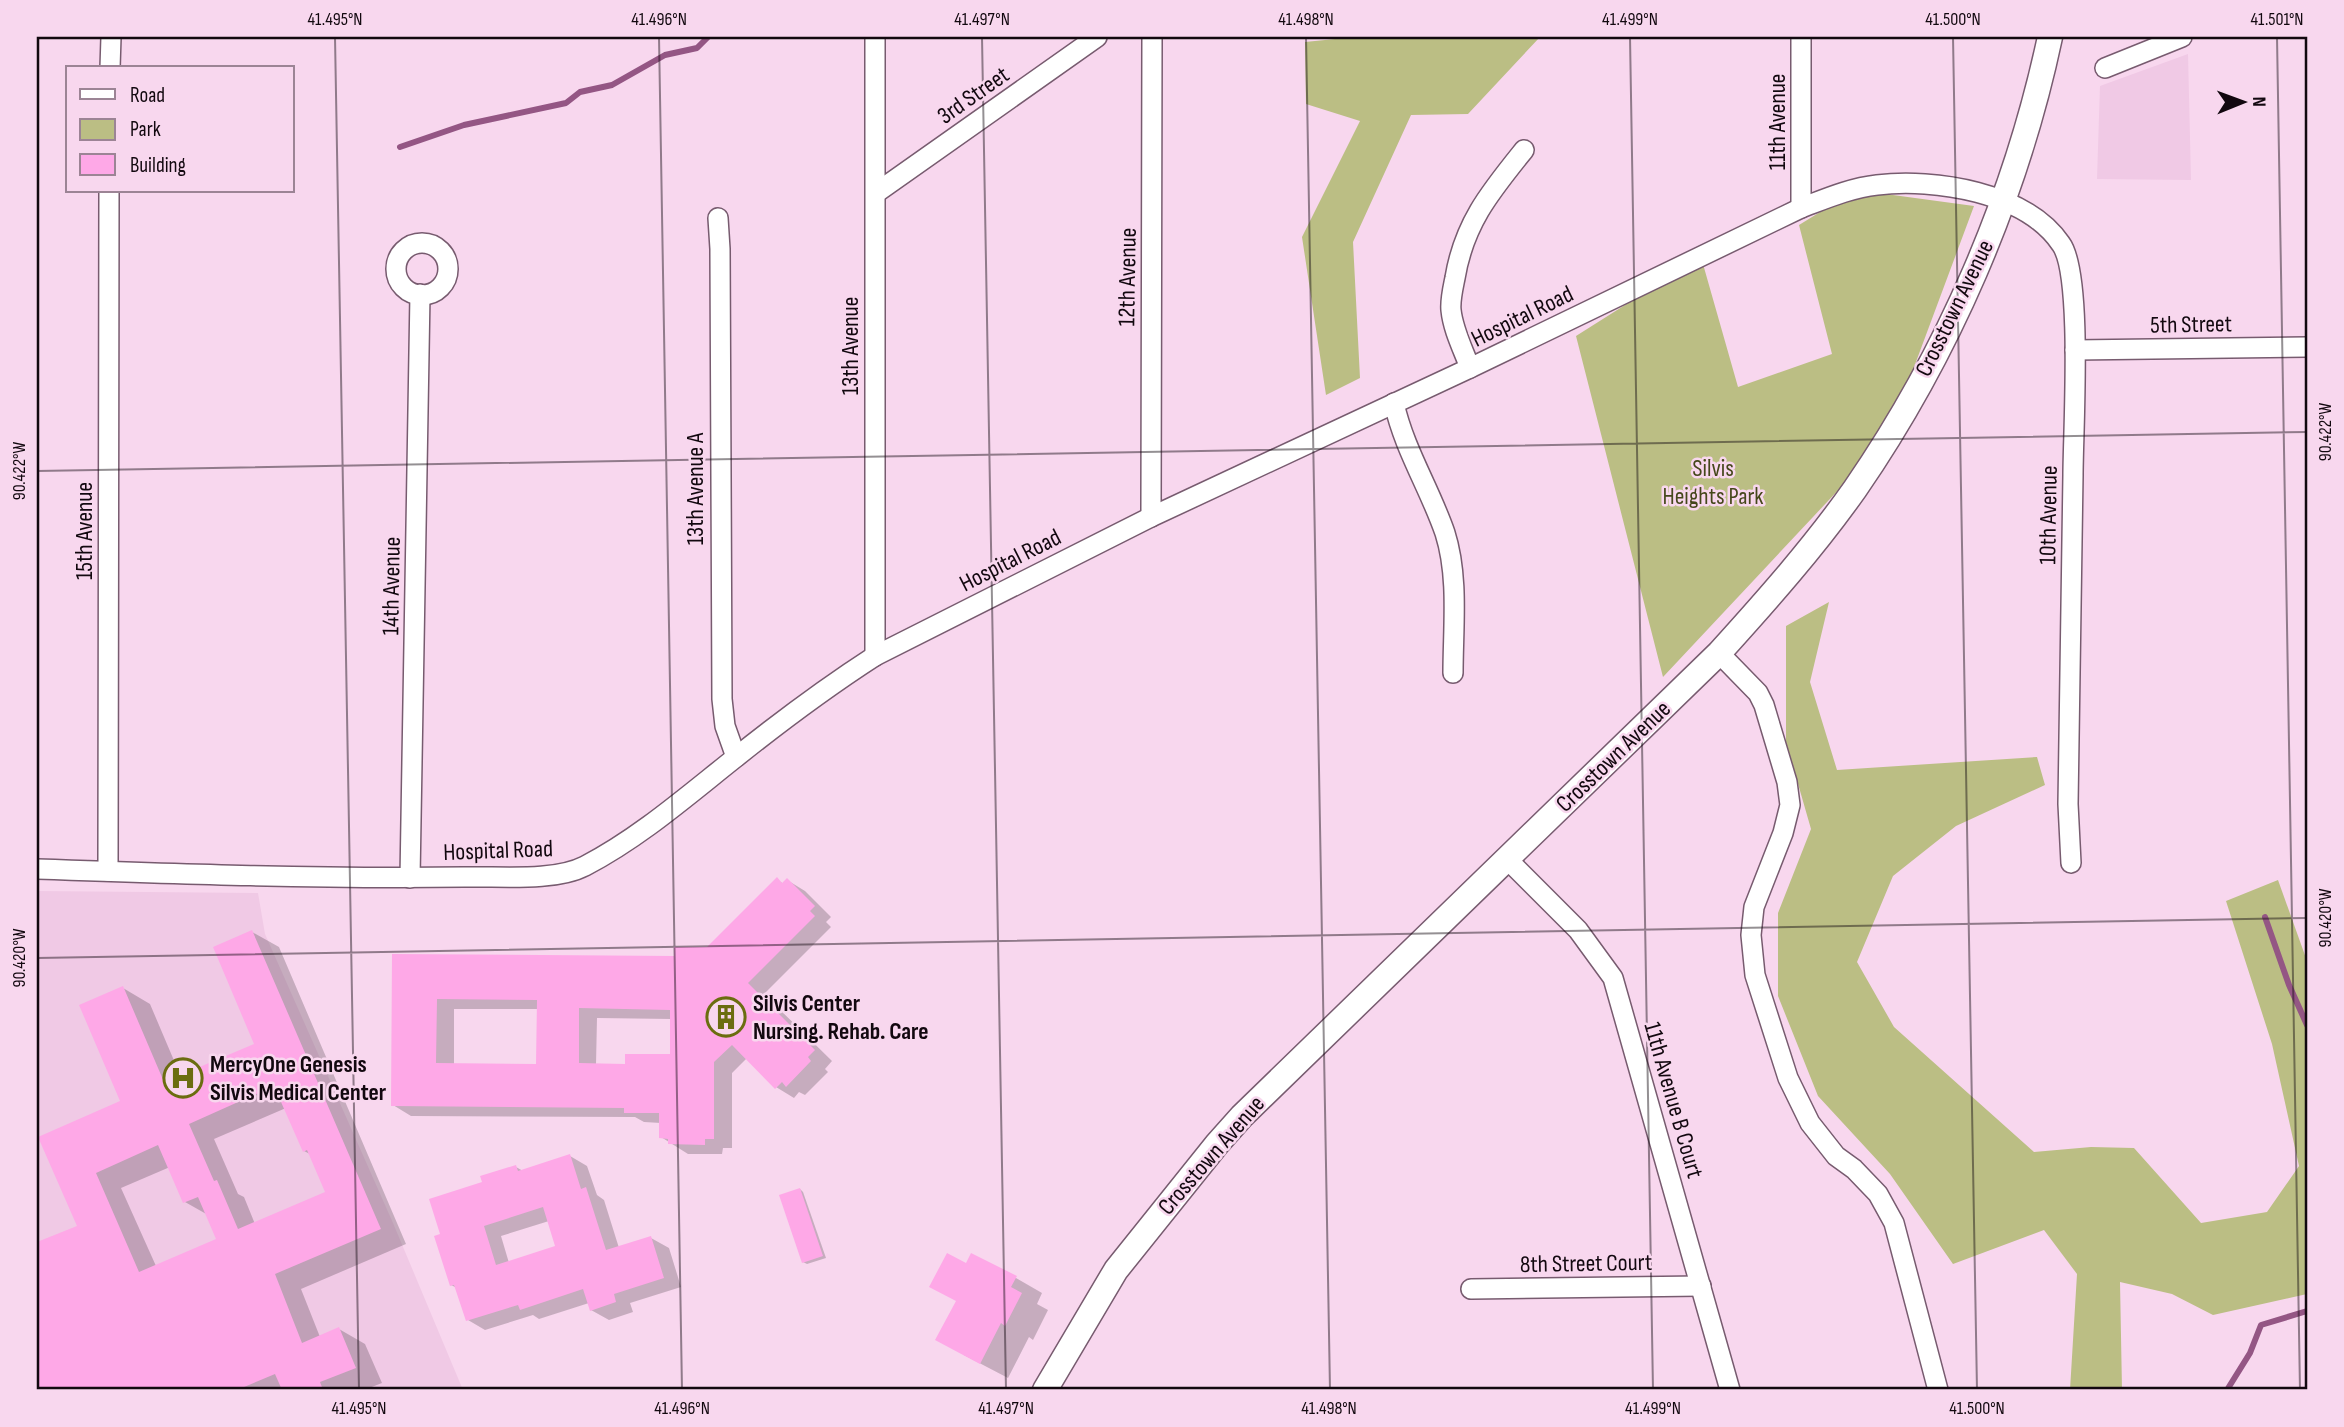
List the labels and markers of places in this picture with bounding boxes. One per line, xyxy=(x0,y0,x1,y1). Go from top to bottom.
place label: Silvis Center Nursing. Rehab. Care xyxy=(753,989,928,1046)
building icon: Silvis Center Nursing. Rehab. Care xyxy=(705,996,747,1038)
place label: MercyOne Genesis Silvis Medical Center xyxy=(210,1050,387,1107)
hospital icon: MercyOne Genesis Silvis Medical Center xyxy=(162,1057,204,1099)

